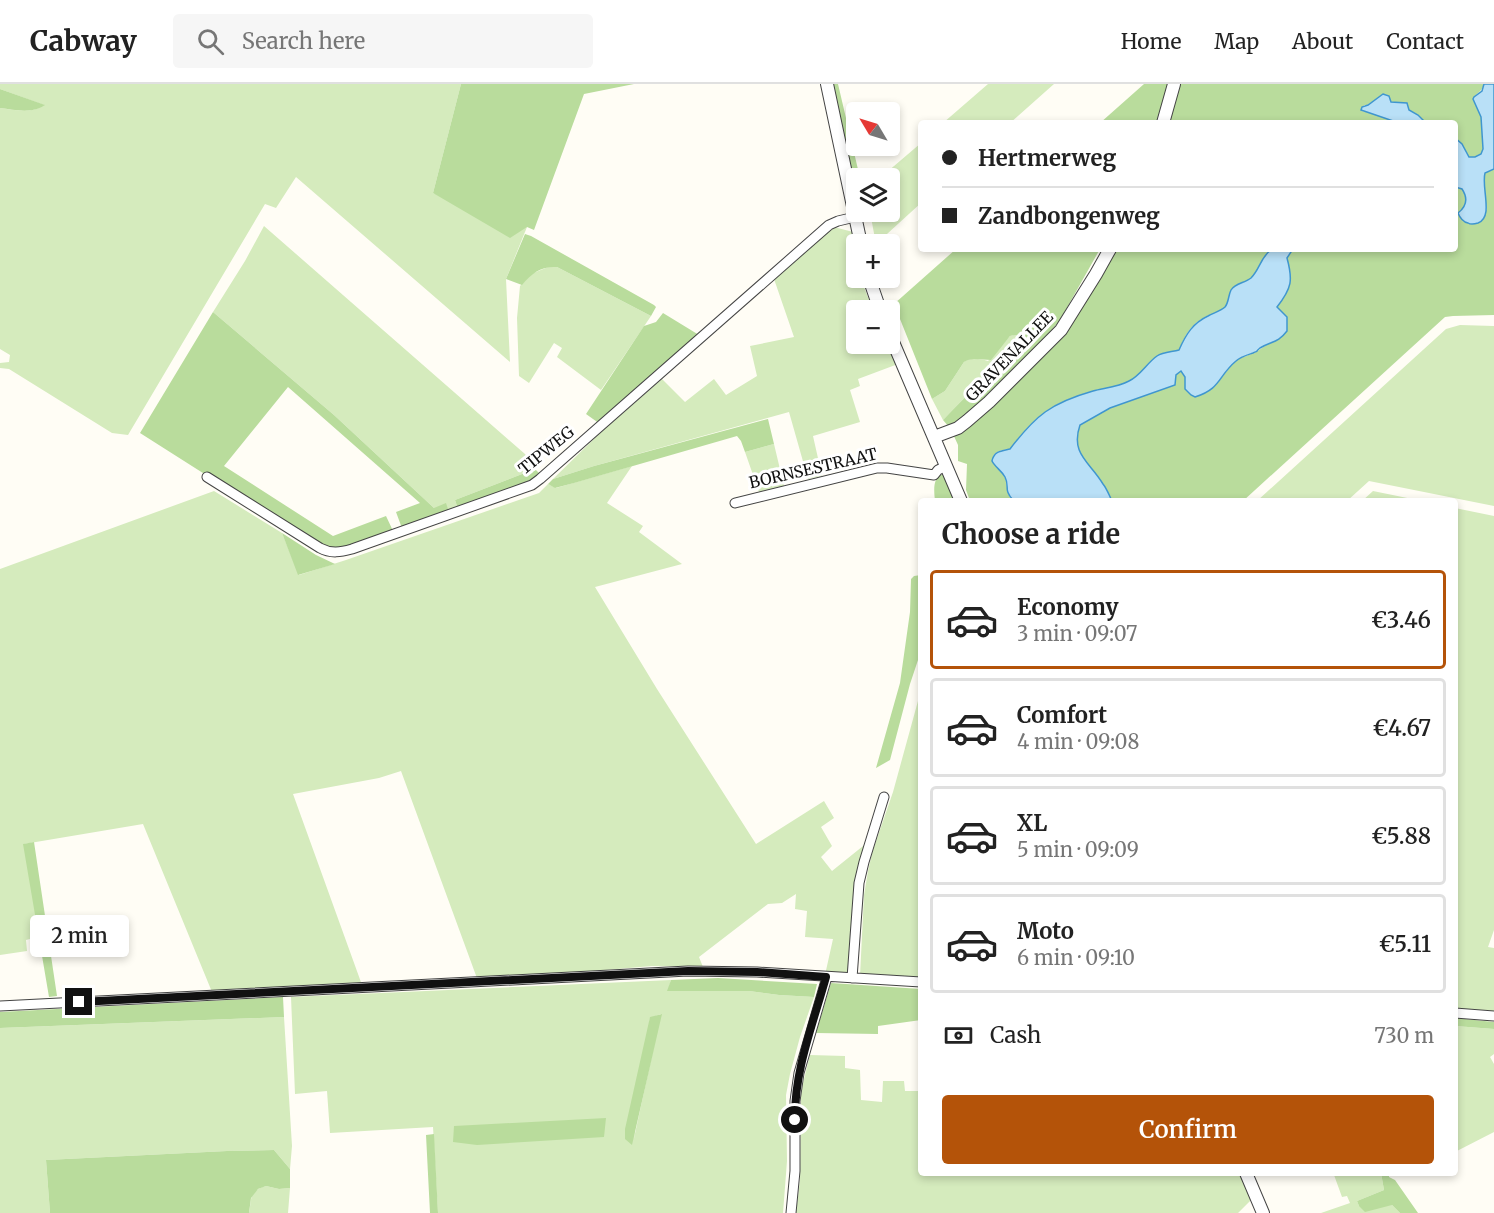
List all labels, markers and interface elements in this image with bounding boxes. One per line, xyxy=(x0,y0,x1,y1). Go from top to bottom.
search box xyxy=(173,14,593,68)
text: Cabway xyxy=(30,23,137,59)
icon: search xyxy=(194,25,227,58)
text: Search here xyxy=(242,27,365,55)
text: Home xyxy=(1121,28,1181,55)
text: Map xyxy=(1214,28,1259,55)
text: About xyxy=(1292,28,1353,55)
text: Contact xyxy=(1386,28,1464,55)
north arrow xyxy=(846,102,900,156)
map controls xyxy=(846,102,900,354)
text: Hertmerweg xyxy=(978,144,1116,172)
button: layers xyxy=(846,168,900,222)
text: Zandbongenweg xyxy=(978,202,1160,230)
button: + xyxy=(846,234,900,288)
button: − xyxy=(846,300,900,354)
street label: GRAVENALLEE xyxy=(961,306,1058,405)
street label: TIPWEG xyxy=(514,421,578,478)
street label: BORNSESTRAAT xyxy=(747,444,879,492)
text: Choose a ride xyxy=(942,517,1120,551)
icon: car xyxy=(945,593,999,647)
text: Economy xyxy=(1017,593,1118,621)
text: €3.46 xyxy=(1371,606,1431,634)
text: 3 min · 09:07 xyxy=(1017,621,1138,646)
icon: car xyxy=(945,701,999,755)
text: Comfort xyxy=(1017,701,1107,729)
text: €4.67 xyxy=(1372,714,1431,742)
text: 4 min · 09:08 xyxy=(1017,729,1139,754)
icon: car xyxy=(945,809,999,863)
text: XL xyxy=(1017,809,1047,837)
text: €5.88 xyxy=(1371,822,1431,850)
text: 5 min · 09:09 xyxy=(1017,837,1139,862)
callout: 2 min xyxy=(29,915,128,957)
icon: car xyxy=(945,917,999,971)
text: Moto xyxy=(1017,917,1074,945)
text: 2 min xyxy=(51,923,108,948)
text: €5.11 xyxy=(1379,930,1431,958)
text: 6 min · 09:10 xyxy=(1017,945,1135,970)
route end xyxy=(65,988,92,1015)
icon: cash xyxy=(942,1019,975,1052)
text: Cash xyxy=(990,1021,1041,1049)
text: 730 m xyxy=(1374,1023,1434,1048)
button: Confirm xyxy=(942,1095,1434,1164)
route start xyxy=(781,1106,808,1133)

